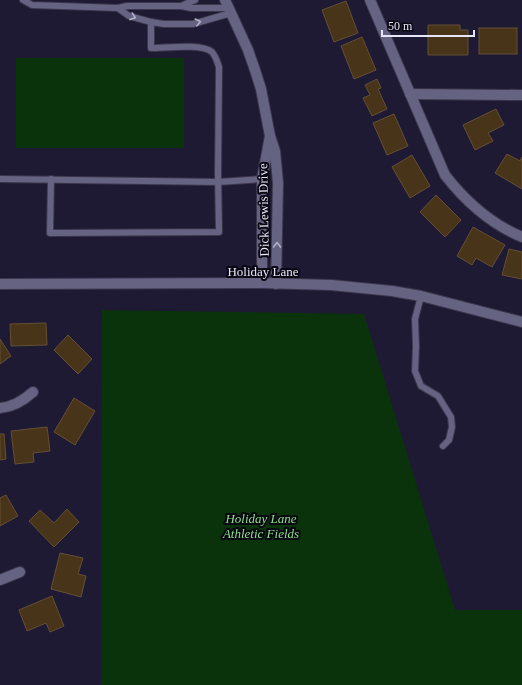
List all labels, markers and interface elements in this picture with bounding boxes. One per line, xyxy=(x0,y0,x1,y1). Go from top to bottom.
one-way arrow xyxy=(130,12,137,20)
scale bar xyxy=(382,12,474,38)
one-way arrow xyxy=(195,19,202,27)
text: 50 m xyxy=(388,19,413,33)
street label: Dick Lewis Drive xyxy=(255,163,272,257)
one-way arrow xyxy=(273,242,281,248)
street label: Holiday Lane xyxy=(227,264,299,279)
park label: Holiday Lane Athletic Fields xyxy=(222,511,299,541)

